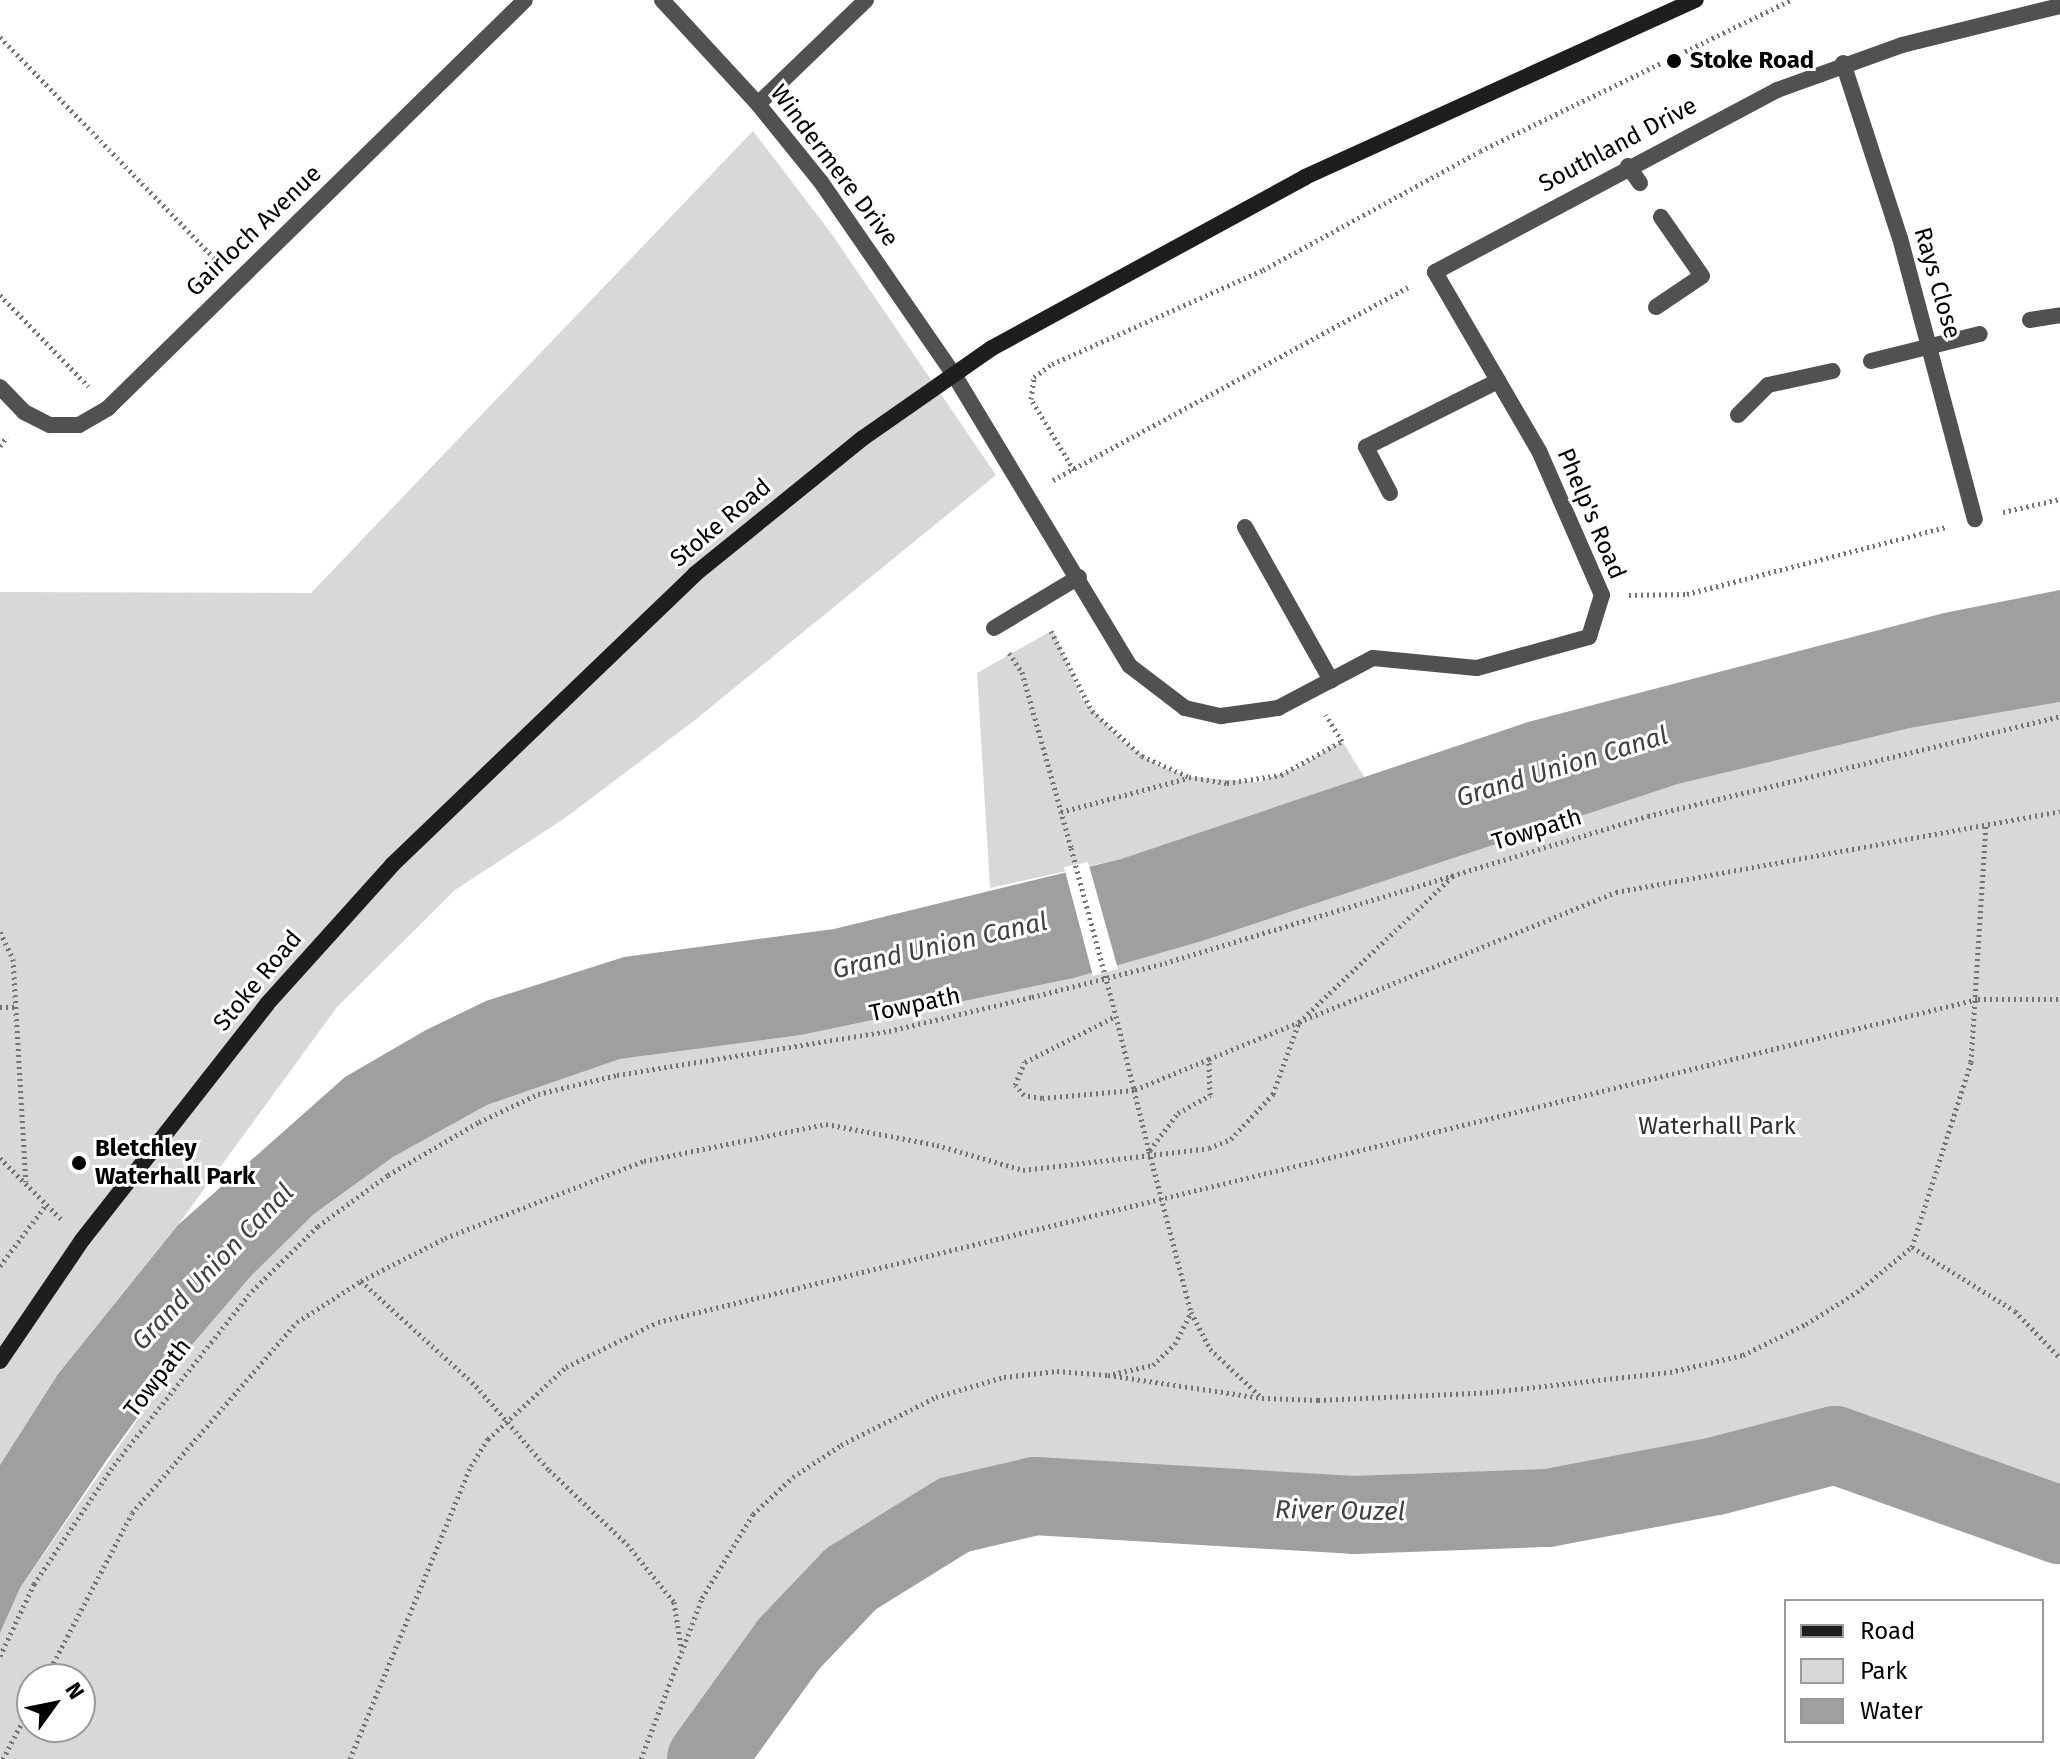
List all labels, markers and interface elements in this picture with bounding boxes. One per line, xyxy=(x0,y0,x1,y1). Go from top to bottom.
place label: Stoke Road xyxy=(1690,47,1814,75)
marker: Stoke Road xyxy=(1665,52,1683,70)
street label: Windermere Drive xyxy=(764,79,904,253)
street label: Southland Drive xyxy=(1534,91,1702,199)
street label: Gairloch Avenue xyxy=(180,159,328,303)
street label: Rays Close xyxy=(1907,224,1967,342)
street label: Phelp's Road xyxy=(1550,444,1632,584)
street label: Stoke Road xyxy=(665,473,777,573)
water label: Grand Union Canal xyxy=(1452,720,1672,814)
street label: Towpath xyxy=(1489,803,1585,857)
water label: Grand Union Canal xyxy=(830,906,1050,986)
street label: Stoke Road xyxy=(208,925,308,1037)
street label: Towpath xyxy=(867,981,963,1029)
park label: Waterhall Park xyxy=(1638,1113,1796,1141)
place label: Bletchley Waterhall Park xyxy=(95,1135,255,1191)
marker: Bletchley Waterhall Park xyxy=(70,1154,88,1172)
water label: Grand Union Canal xyxy=(126,1177,300,1357)
street label: Towpath xyxy=(118,1333,198,1423)
water label: River Ouzel xyxy=(1275,1494,1405,1528)
legend xyxy=(1784,1599,2044,1743)
text: Road xyxy=(1860,1617,1915,1645)
text: Park xyxy=(1860,1657,1907,1685)
north arrow xyxy=(16,1663,96,1743)
text: N xyxy=(60,1677,90,1704)
text: Water xyxy=(1860,1697,1923,1725)

